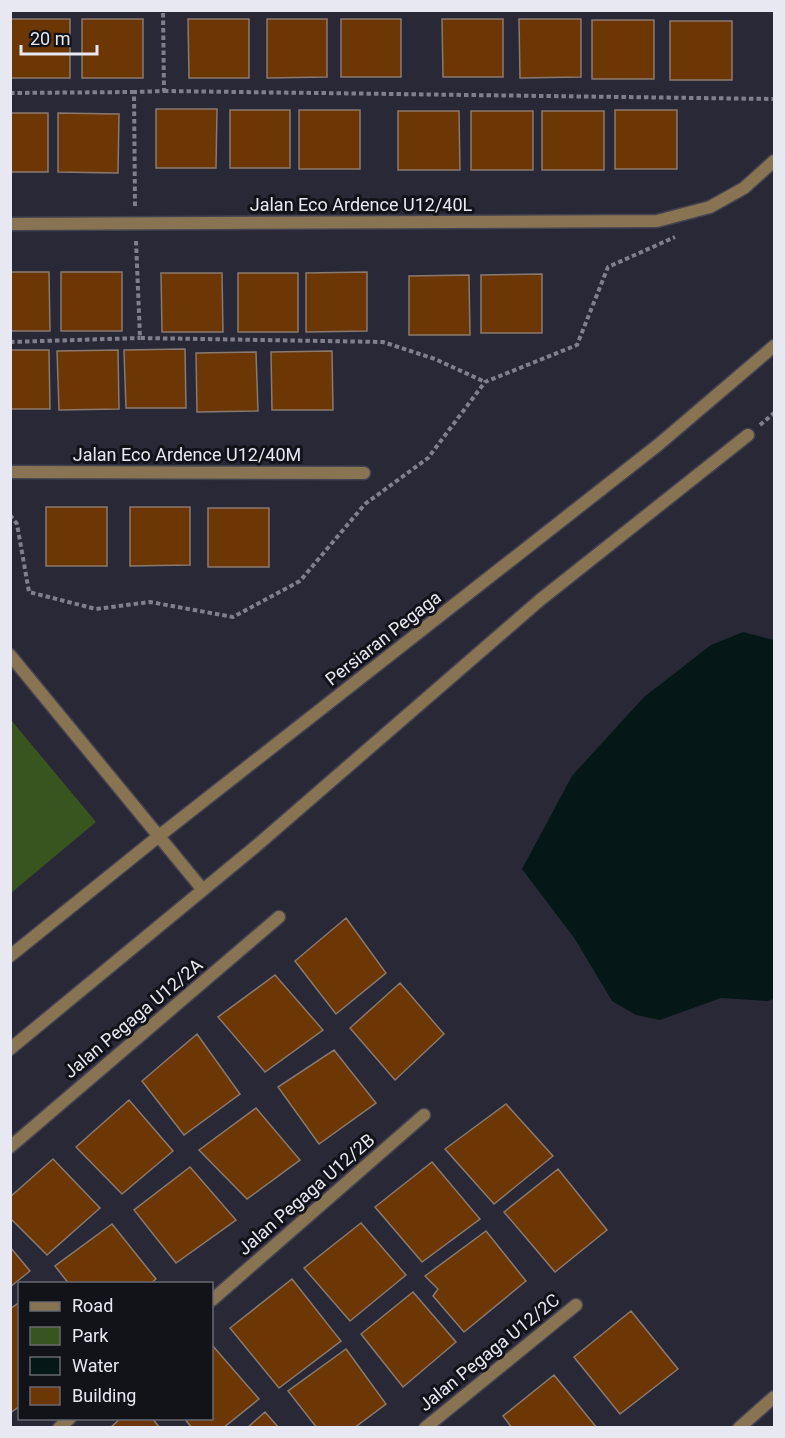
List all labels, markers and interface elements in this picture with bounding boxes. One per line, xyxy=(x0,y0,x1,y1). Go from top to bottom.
scale bar xyxy=(21,18,98,56)
text: 20 m xyxy=(30,28,70,49)
street label: Jalan Eco Ardence U12/40L xyxy=(250,194,473,215)
street label: Jalan Eco Ardence U12/40M xyxy=(73,444,301,465)
street label: Persiaran Pegaga xyxy=(321,586,445,690)
street label: Jalan Pegaga U12/2A xyxy=(59,954,207,1082)
street label: Jalan Pegaga U12/2B xyxy=(233,1129,379,1259)
legend xyxy=(18,1282,213,1420)
street label: Jalan Pegaga U12/2C xyxy=(415,1289,563,1415)
text: Road xyxy=(72,1295,113,1316)
text: Park xyxy=(72,1325,109,1346)
text: Water xyxy=(72,1355,119,1376)
text: Building xyxy=(72,1385,136,1406)

